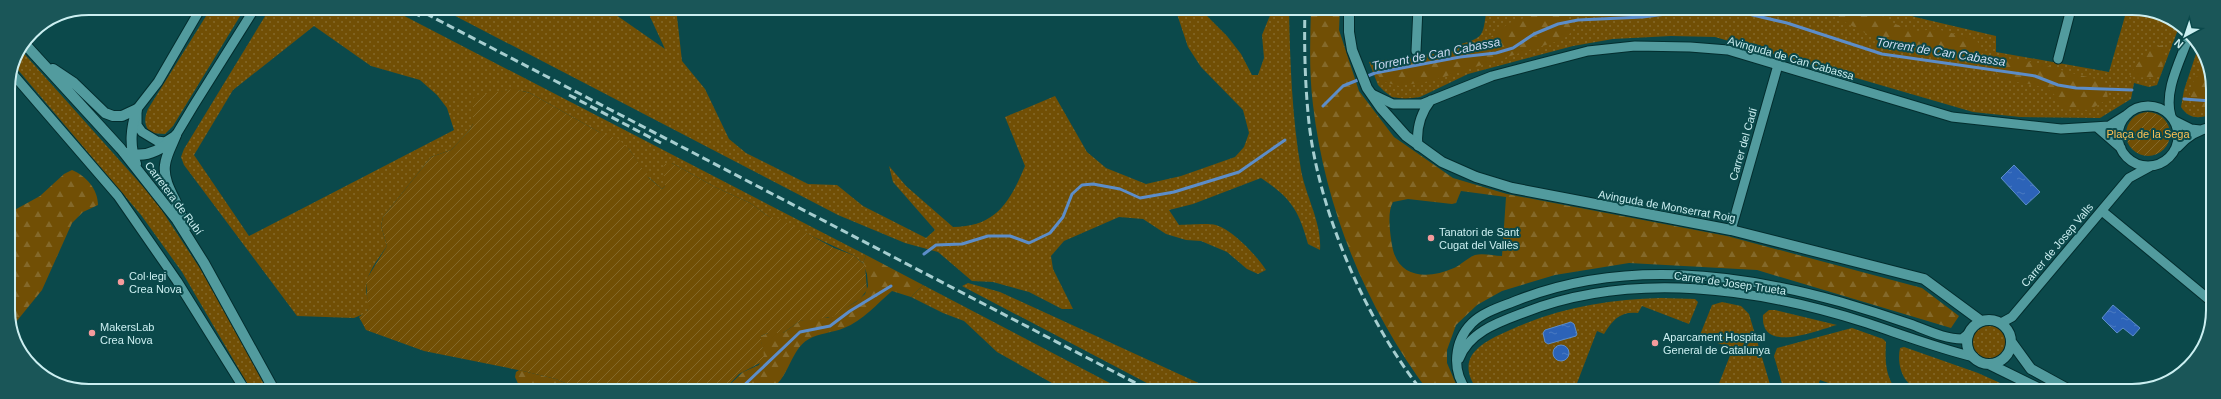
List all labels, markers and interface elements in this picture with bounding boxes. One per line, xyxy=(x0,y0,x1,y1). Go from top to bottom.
north arrow xyxy=(2165,16,2205,56)
street label: Avinguda de Can Cabassa xyxy=(1727,34,1856,82)
water label: Torrent de Can Cabassa xyxy=(1371,35,1502,73)
water label: Torrent de Can Cabassa xyxy=(1876,35,2007,69)
text: N xyxy=(2172,36,2185,51)
street label: Carrer del Cadí xyxy=(1727,106,1759,182)
park label: Plaça de la Sega xyxy=(2106,128,2190,140)
street label: Carretera de Rubí xyxy=(143,159,205,237)
street label: Avinguda de Monserrat Roig xyxy=(1597,188,1737,224)
street label: Carrer de Josep Valls xyxy=(2019,201,2096,289)
place label: Tanatori de Sant Cugat del Vallès xyxy=(1439,226,1519,251)
marker: Tanatori de Sant Cugat del Vallès xyxy=(1426,233,1436,243)
street label: Carrer de Josep Trueta xyxy=(1673,269,1788,297)
place label: Col·legi Crea Nova xyxy=(129,270,182,295)
marker: Col·legi Crea Nova xyxy=(116,277,126,287)
place label: MakersLab Crea Nova xyxy=(100,321,154,346)
marker: MakersLab Crea Nova xyxy=(87,328,97,338)
place label: Aparcament Hospital General de Catalunya xyxy=(1663,331,1771,356)
marker: Aparcament Hospital General de Catalunya xyxy=(1650,338,1660,348)

